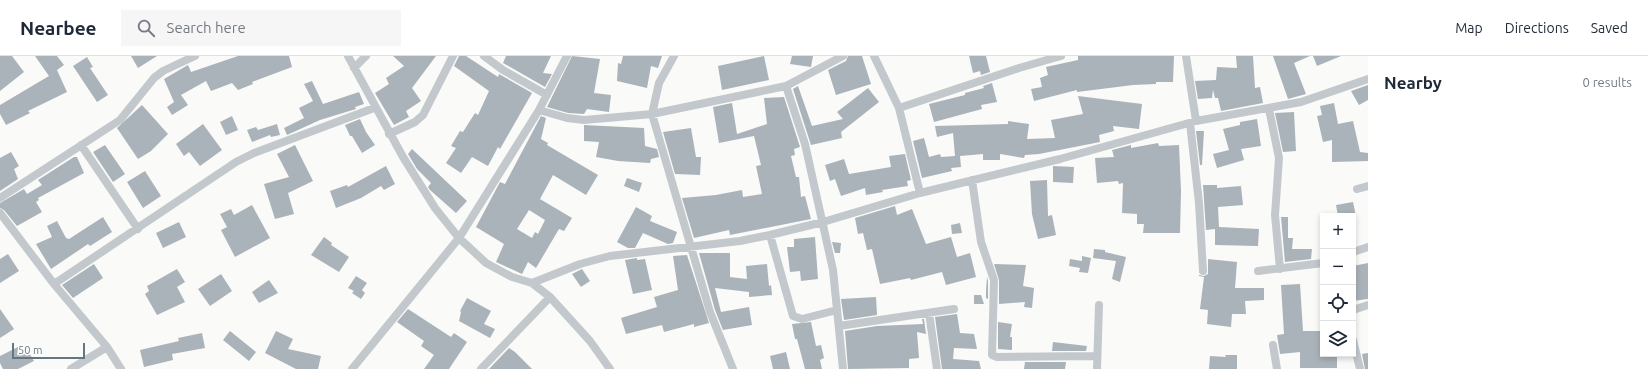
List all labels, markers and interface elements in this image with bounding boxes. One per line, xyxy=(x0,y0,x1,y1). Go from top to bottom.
search box xyxy=(121,10,401,46)
text: Nearbee xyxy=(20,17,97,39)
icon: search xyxy=(135,17,157,39)
text: Search here xyxy=(167,19,246,36)
text: Map xyxy=(1455,20,1483,36)
text: Directions xyxy=(1505,20,1569,36)
text: Saved xyxy=(1591,20,1628,36)
text: Nearby xyxy=(1384,73,1442,92)
text: 0 results xyxy=(1582,75,1632,89)
map controls xyxy=(1320,213,1356,357)
button: + xyxy=(1320,213,1356,249)
button: − xyxy=(1320,249,1356,285)
button: locate xyxy=(1320,285,1356,321)
button: layers xyxy=(1320,321,1356,357)
scale bar xyxy=(12,341,85,360)
text: 50 m xyxy=(18,344,42,356)

